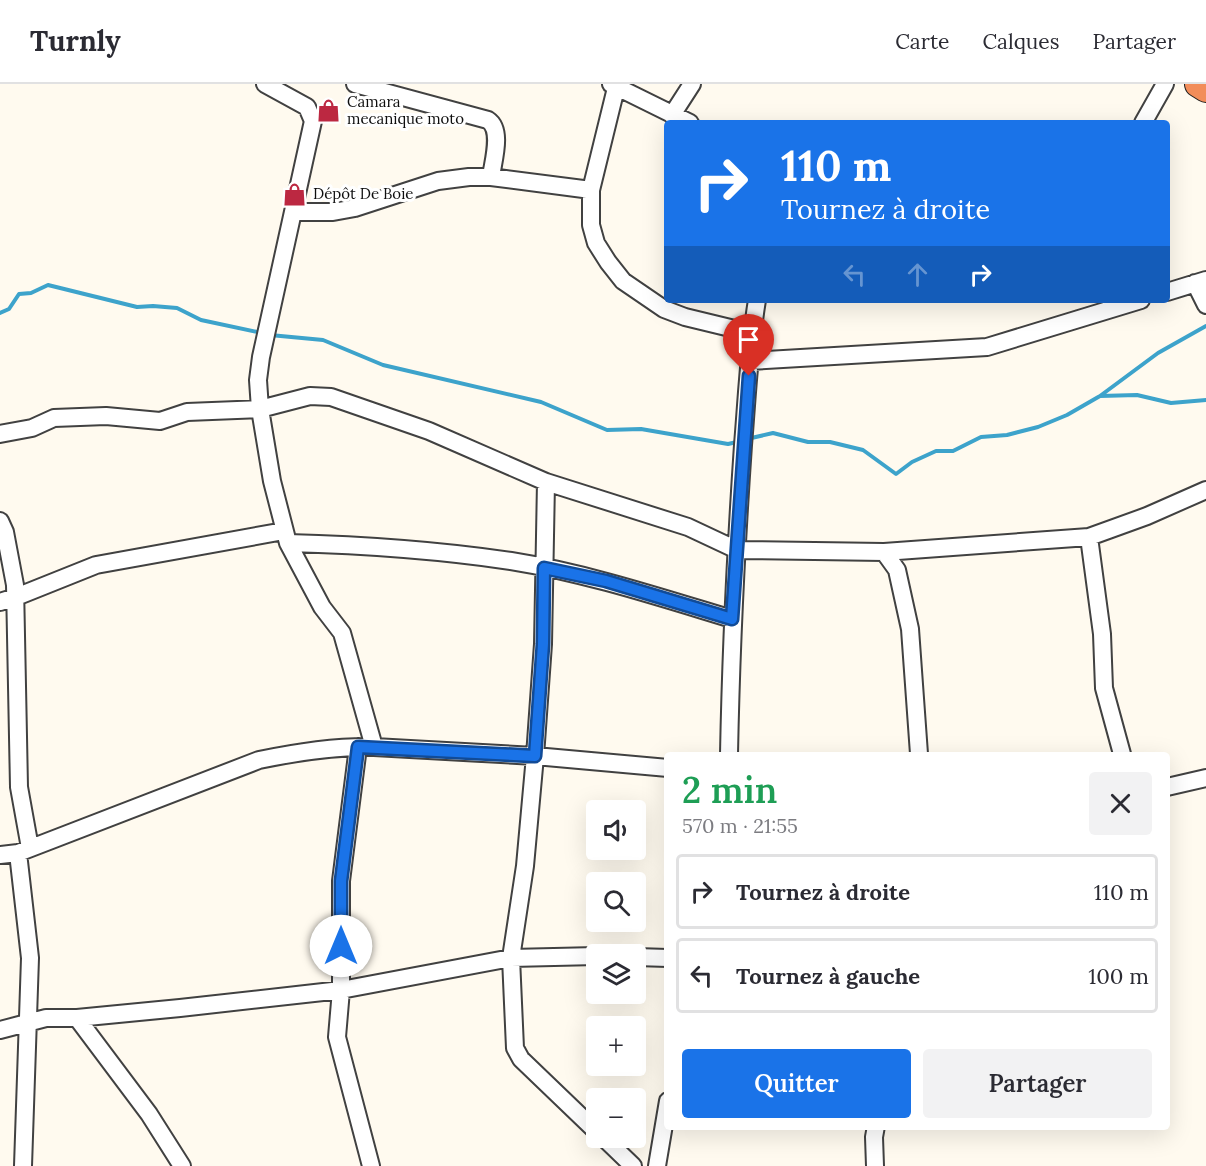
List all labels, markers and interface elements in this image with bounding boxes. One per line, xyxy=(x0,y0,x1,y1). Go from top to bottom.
text: Turnly xyxy=(30,23,121,59)
text: Carte xyxy=(895,28,949,55)
text: Calques xyxy=(982,28,1059,55)
text: Partager xyxy=(1092,28,1176,55)
place label: Camara mecanique moto xyxy=(347,92,464,128)
shop icon: Camara mecanique moto xyxy=(316,98,342,124)
text: 110 m xyxy=(781,139,892,193)
icon: right xyxy=(682,144,760,222)
shop icon: Dépôt De Boie xyxy=(282,181,308,207)
place label: Dépôt De Boie xyxy=(313,184,414,203)
text: Tournez à droite xyxy=(781,192,990,226)
icon: left xyxy=(838,258,871,291)
icon: ahead xyxy=(901,258,934,291)
icon: right xyxy=(964,258,997,291)
pin xyxy=(723,314,774,376)
icon: arrive xyxy=(732,323,765,356)
text: 2 min xyxy=(682,767,777,813)
button: close xyxy=(1089,772,1152,835)
map controls xyxy=(586,800,646,1148)
button: sound xyxy=(586,800,646,860)
text: 570 m · 21:55 xyxy=(682,813,798,838)
button: search xyxy=(586,872,646,932)
icon: right xyxy=(685,875,718,908)
text: Tournez à droite xyxy=(736,878,910,906)
text: 110 m xyxy=(1094,878,1149,906)
position arrow xyxy=(309,914,373,978)
button: layers xyxy=(586,944,646,1004)
icon: left xyxy=(685,959,718,992)
text: Tournez à gauche xyxy=(736,962,920,990)
text: 100 m xyxy=(1088,962,1149,990)
button: + xyxy=(586,1016,646,1076)
button: Quitter xyxy=(682,1049,911,1118)
button: Partager xyxy=(923,1049,1152,1118)
button: − xyxy=(586,1088,646,1148)

